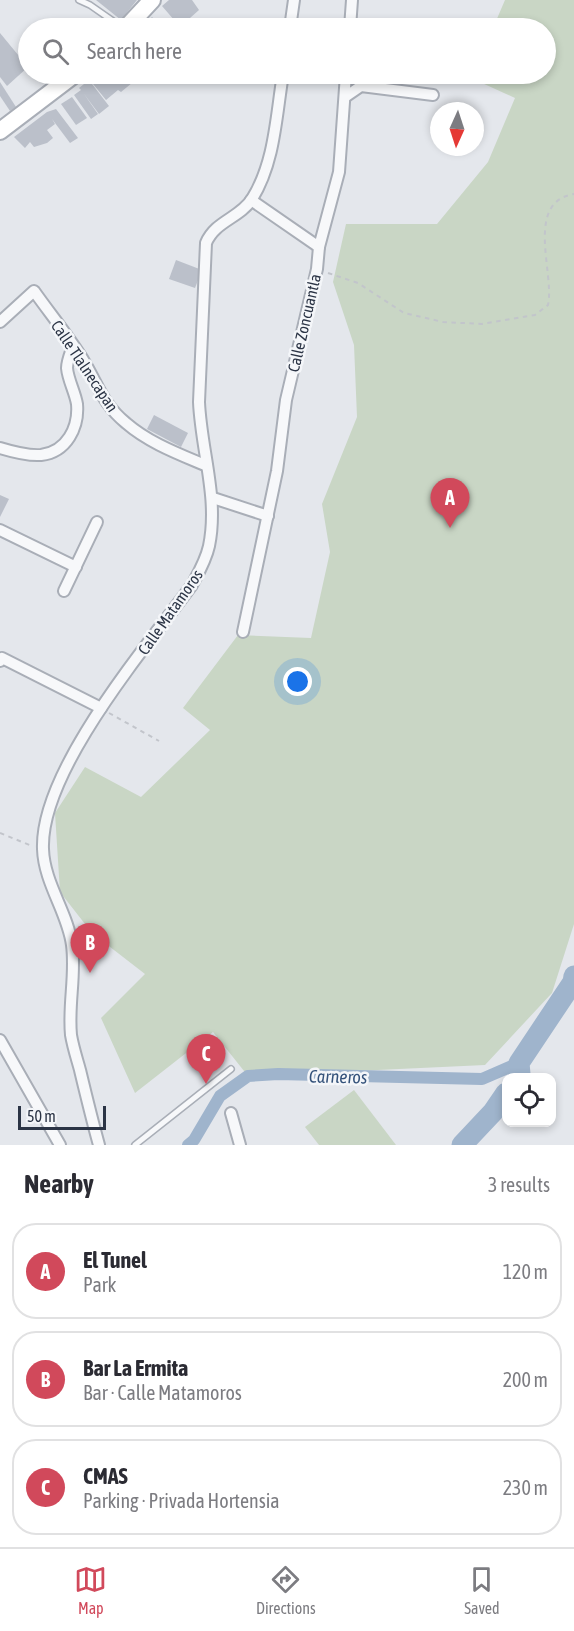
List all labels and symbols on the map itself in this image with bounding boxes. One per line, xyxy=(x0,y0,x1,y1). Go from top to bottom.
north arrow xyxy=(430,102,484,156)
street label: Calle Zoncuantla xyxy=(284,272,324,374)
street label: Calle Tlalnecapan xyxy=(47,317,122,416)
pin: A xyxy=(430,478,470,528)
street label: Calle Matamoros xyxy=(134,566,206,658)
your location xyxy=(283,667,312,696)
pin: B xyxy=(70,924,110,973)
pin: C xyxy=(186,1034,226,1084)
water label: Carneros xyxy=(309,1065,367,1088)
scale bar xyxy=(18,1103,106,1130)

